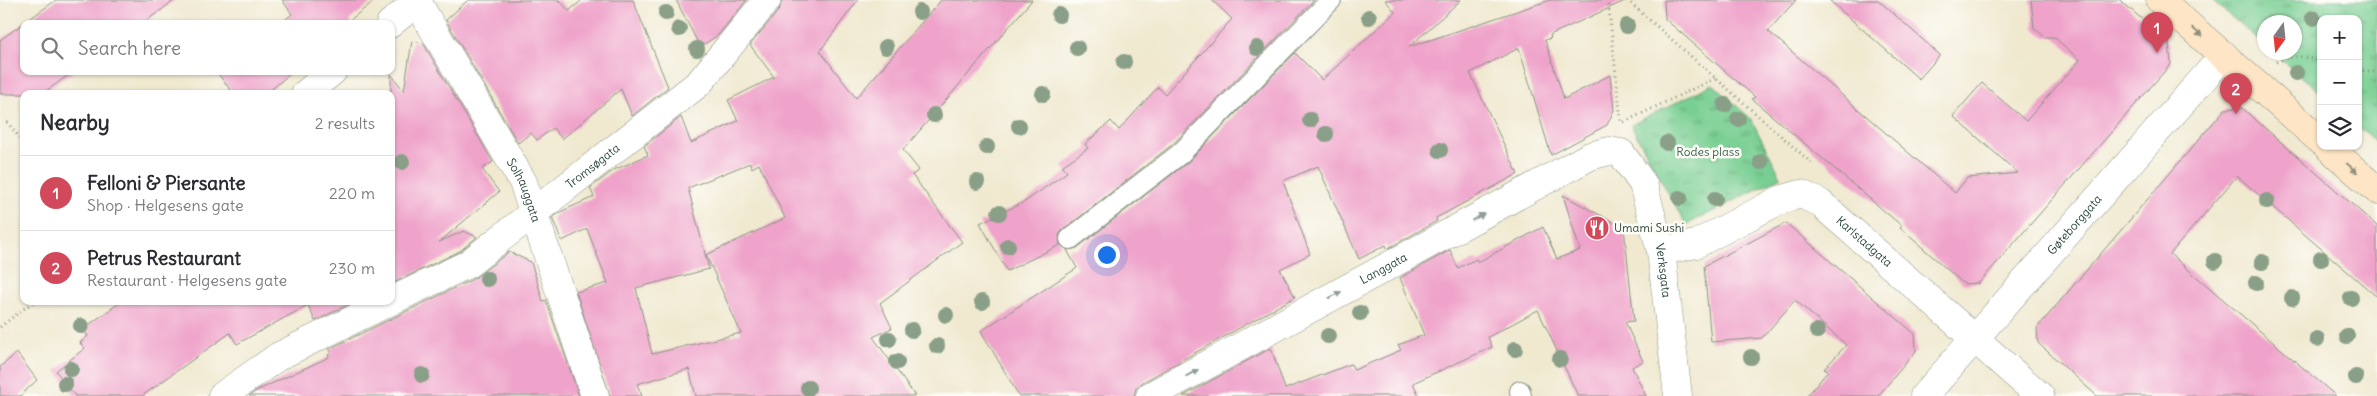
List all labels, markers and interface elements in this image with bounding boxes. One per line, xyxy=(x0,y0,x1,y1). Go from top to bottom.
pin: 1 xyxy=(2141,12,2173,53)
north arrow xyxy=(2257,15,2302,60)
map controls xyxy=(2317,15,2362,150)
button: + xyxy=(2317,15,2362,60)
search box xyxy=(20,20,395,75)
one-way arrow xyxy=(2191,26,2203,37)
icon: search xyxy=(38,34,66,62)
text: Search here xyxy=(78,36,181,60)
button: − xyxy=(2317,60,2362,105)
pin: 2 xyxy=(2220,73,2252,114)
button: layers xyxy=(2317,105,2362,150)
text: Nearby xyxy=(40,109,110,136)
text: 2 results xyxy=(315,113,375,133)
street label: Tromsøgata xyxy=(563,140,623,192)
park label: Rodes plass xyxy=(1676,144,1740,159)
street label: Solhauggata xyxy=(504,155,544,224)
one-way arrow xyxy=(2346,162,2358,174)
text: Felloni & Piersante xyxy=(87,171,245,195)
text: 1 xyxy=(53,183,59,203)
text: 220 m xyxy=(329,183,375,203)
street label: Gøteborggata xyxy=(2044,191,2105,258)
text: Shop · Helgesens gate xyxy=(87,195,244,215)
one-way arrow xyxy=(1470,213,1485,221)
street label: Karlstadgata xyxy=(1833,213,1896,270)
restaurant icon: Umami Sushi xyxy=(1584,215,1610,241)
place label: Umami Sushi xyxy=(1614,220,1684,235)
your location xyxy=(1094,242,1120,268)
street label: Verksgata xyxy=(1652,242,1674,298)
text: Petrus Restaurant xyxy=(87,246,241,270)
street label: Langgata xyxy=(1357,249,1410,287)
text: 2 xyxy=(52,258,60,278)
text: 230 m xyxy=(329,258,375,278)
text: Restaurant · Helgesens gate xyxy=(87,270,287,290)
one-way arrow xyxy=(1328,291,1342,299)
one-way arrow xyxy=(1186,368,1199,377)

